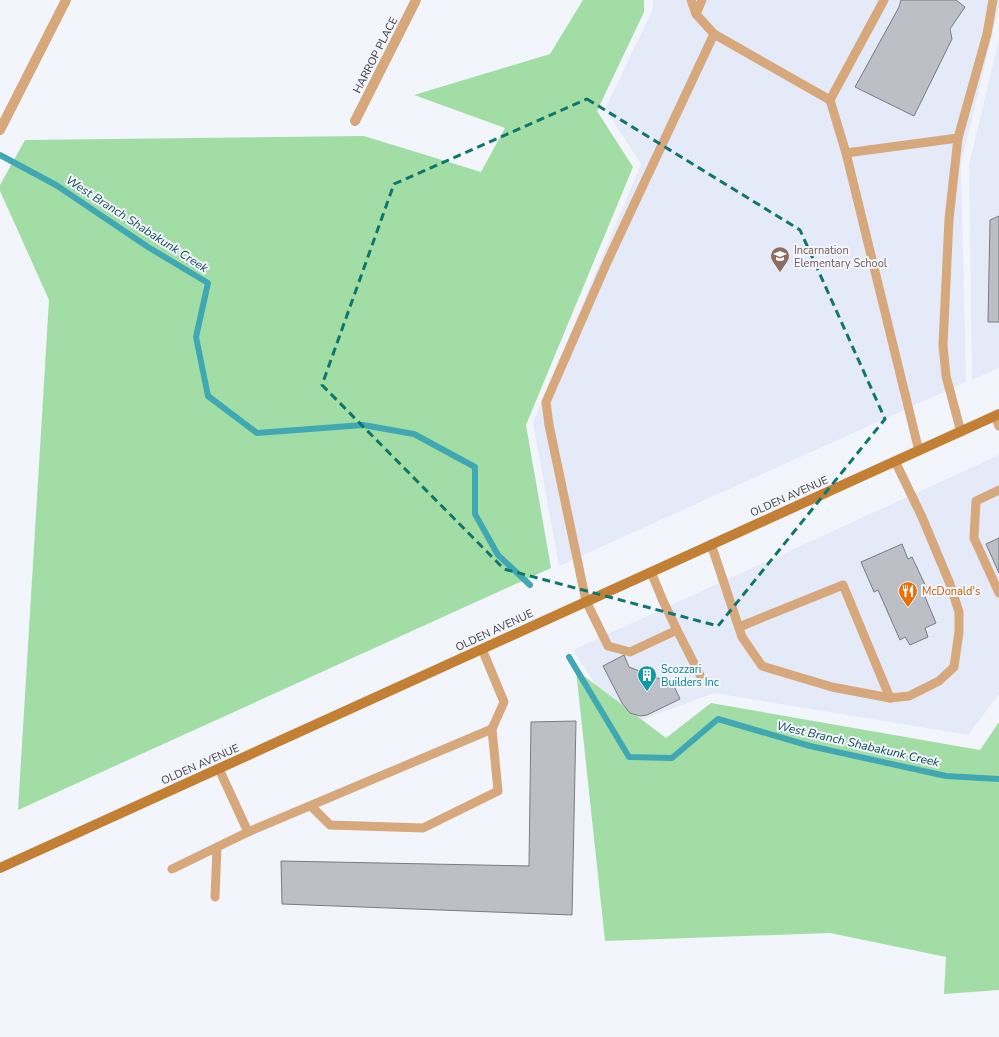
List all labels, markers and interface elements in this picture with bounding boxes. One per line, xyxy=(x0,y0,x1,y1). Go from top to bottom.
street label: HARROP PLACE xyxy=(350,15,401,96)
water label: West Branch Shabakunk Creek xyxy=(63,172,212,277)
place label: Incarnation Elementary School xyxy=(794,243,888,271)
school or university icon: Incarnation Elementary School xyxy=(769,245,791,273)
street label: OLDEN AVENUE xyxy=(748,473,831,520)
restaurant icon: McDonald's xyxy=(897,580,919,608)
place label: McDonald's xyxy=(922,584,980,599)
street label: OLDEN AVENUE xyxy=(453,606,535,655)
place label: Scozzari Builders Inc xyxy=(661,662,719,690)
building icon: Scozzari Builders Inc xyxy=(636,664,658,692)
water label: West Branch Shabakunk Creek xyxy=(775,717,942,771)
street label: OLDEN AVENUE xyxy=(159,741,242,788)

